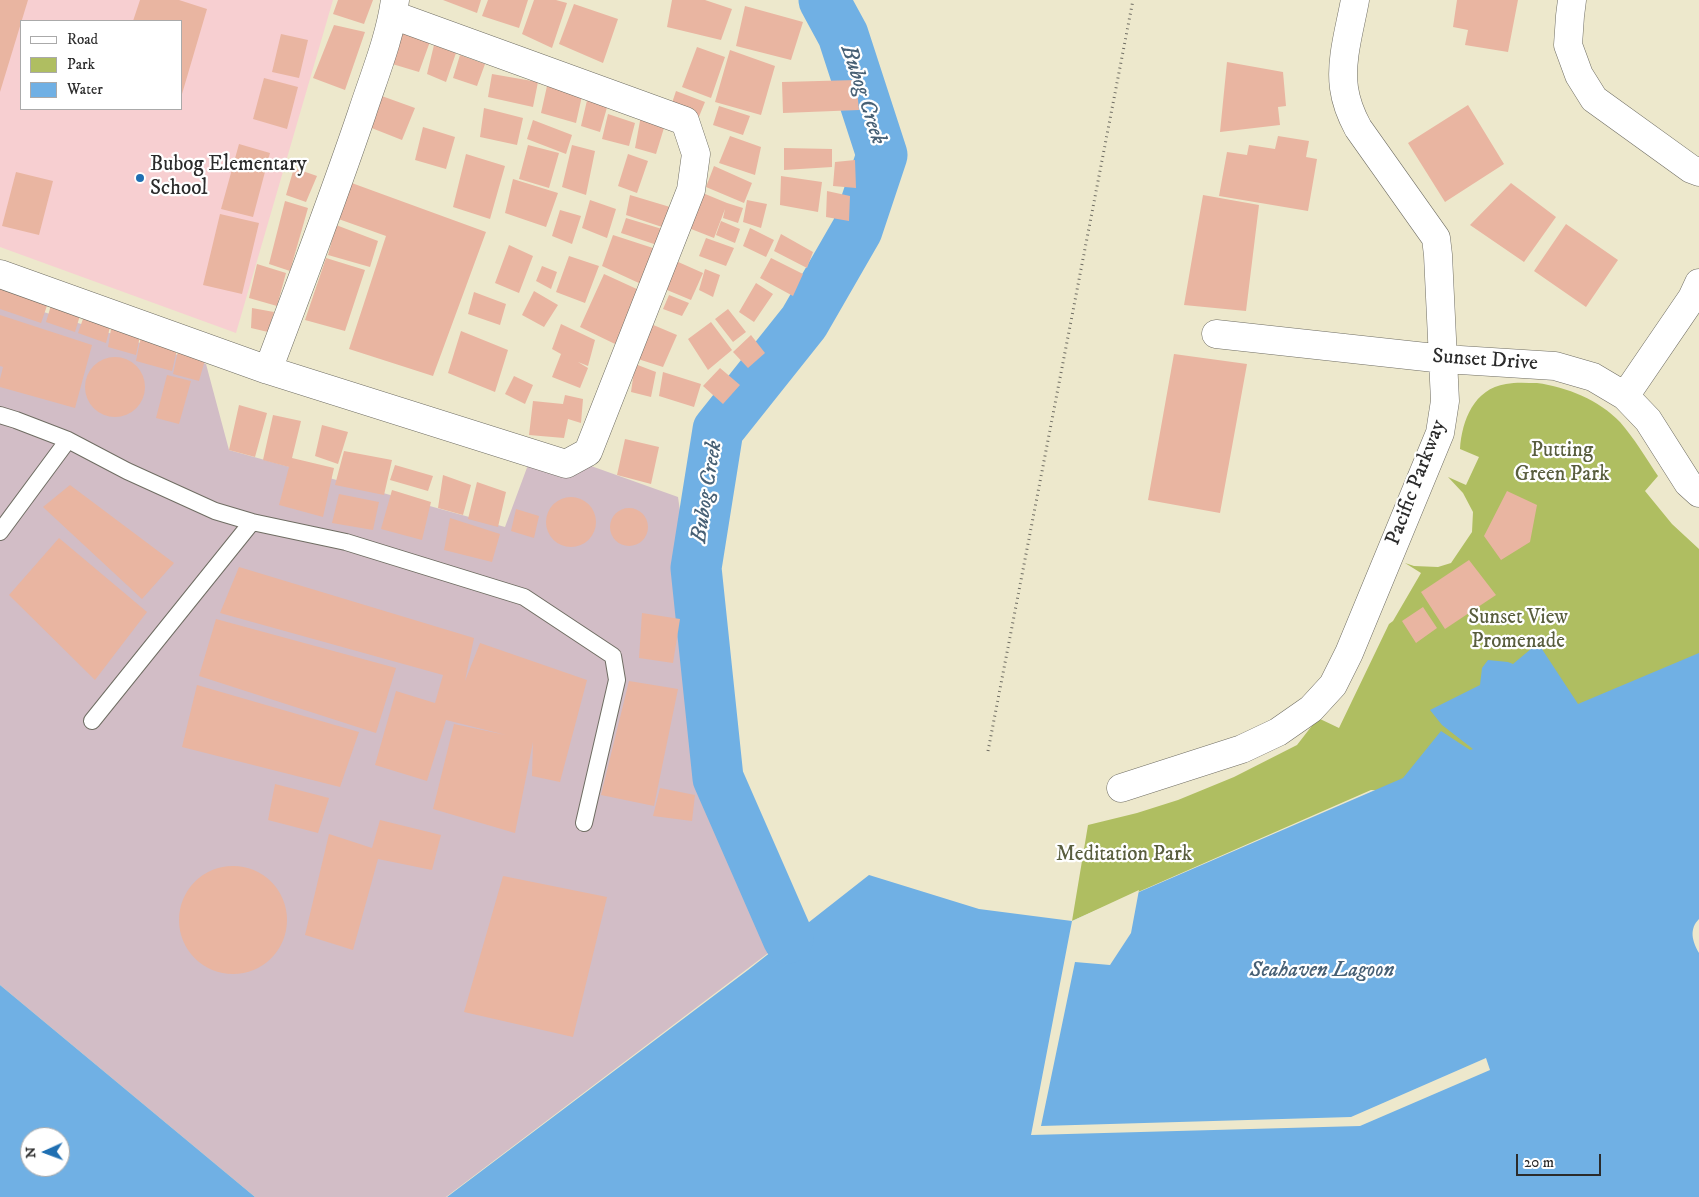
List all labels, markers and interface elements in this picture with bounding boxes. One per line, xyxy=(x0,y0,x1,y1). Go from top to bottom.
legend xyxy=(20,20,182,110)
text: Road xyxy=(67,30,98,49)
water label: Bubog Creek xyxy=(834,42,890,148)
text: Park xyxy=(67,55,95,74)
text: Water xyxy=(67,80,103,99)
place label: Bubog Elementary School xyxy=(150,153,307,203)
marker: Bubog Elementary School xyxy=(134,172,146,184)
street label: Sunset Drive xyxy=(1431,345,1539,377)
street label: Pacific Parkway xyxy=(1382,417,1452,549)
water label: Bubog Creek xyxy=(687,439,729,545)
park label: Putting Green Park xyxy=(1515,439,1609,489)
park label: Sunset View Promenade xyxy=(1468,606,1568,656)
park label: Meditation Park xyxy=(1056,843,1192,869)
water label: Seahaven Lagoon xyxy=(1250,958,1394,984)
north arrow xyxy=(20,1127,70,1177)
scale bar xyxy=(1519,1144,1604,1176)
text: N xyxy=(22,1146,40,1159)
text: 20 m xyxy=(1524,1153,1554,1172)

